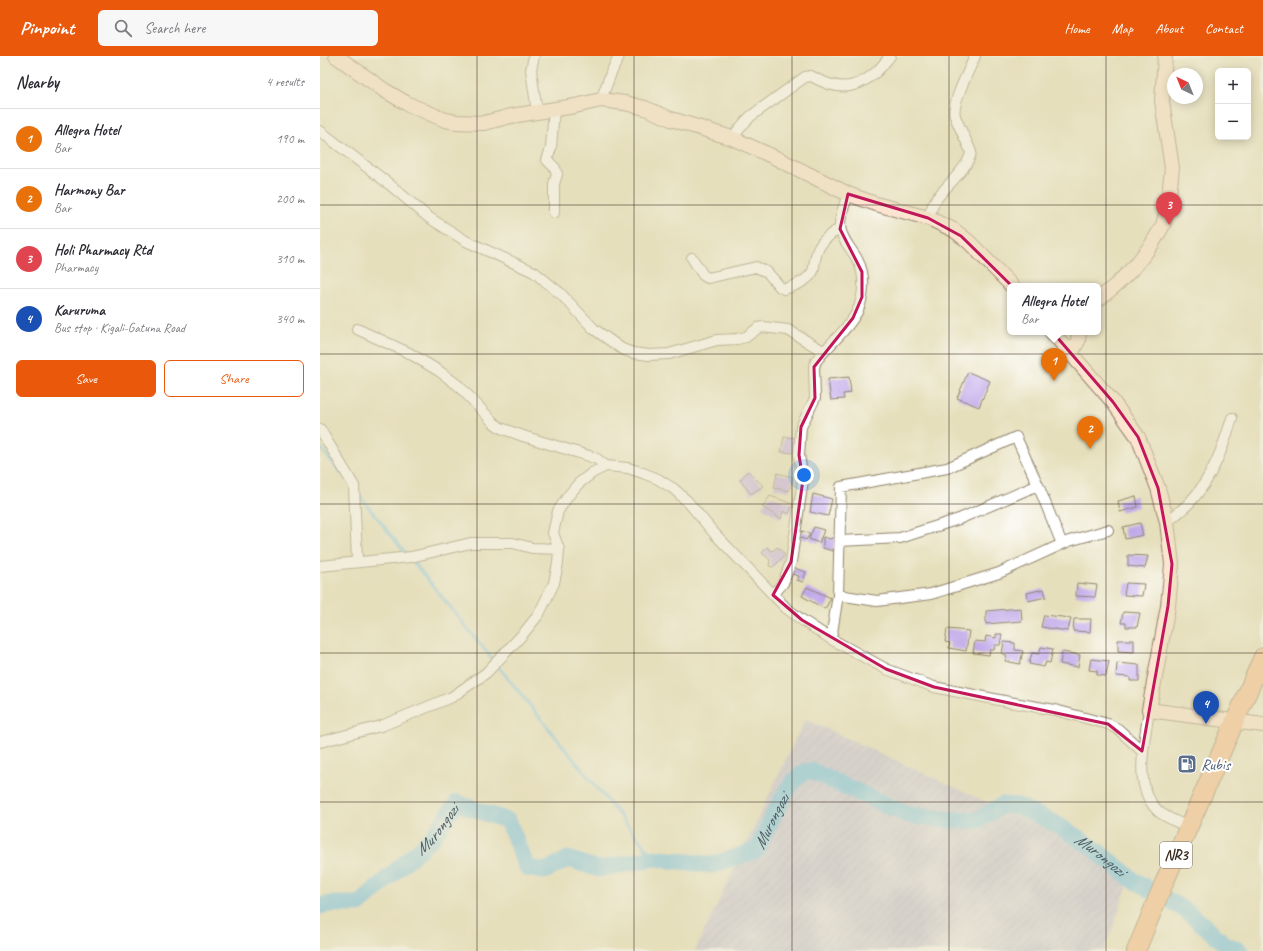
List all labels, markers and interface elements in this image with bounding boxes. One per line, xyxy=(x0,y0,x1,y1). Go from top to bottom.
search box xyxy=(98,10,378,46)
text: Pinpoint xyxy=(20,16,74,40)
icon: search xyxy=(112,17,134,39)
text: Search here xyxy=(144,19,205,38)
text: Home xyxy=(1064,20,1090,37)
text: Map xyxy=(1112,20,1133,37)
text: About xyxy=(1155,20,1183,37)
text: Contact xyxy=(1205,20,1243,37)
north arrow xyxy=(1167,68,1203,104)
map controls xyxy=(1215,68,1251,140)
button: + xyxy=(1215,68,1251,104)
text: Nearby xyxy=(16,72,59,93)
text: 4 results xyxy=(266,74,304,90)
button: − xyxy=(1215,104,1251,140)
text: Allegra Hotel xyxy=(54,121,119,140)
text: 1 xyxy=(26,131,32,147)
text: 190 m xyxy=(276,131,304,147)
text: Bar xyxy=(54,140,71,156)
text: Harmony Bar xyxy=(54,181,124,200)
text: 2 xyxy=(26,191,32,207)
text: 200 m xyxy=(276,191,304,207)
pin: 3 xyxy=(1156,192,1182,225)
text: Bar xyxy=(54,200,71,216)
text: Holi Pharmacy Rtd xyxy=(54,241,152,260)
text: 3 xyxy=(26,251,32,267)
text: 310 m xyxy=(276,251,304,267)
text: Pharmacy xyxy=(54,260,98,276)
popup xyxy=(1007,283,1101,335)
text: Allegra Hotel xyxy=(1021,292,1087,311)
text: Karuruma xyxy=(54,301,105,320)
text: 4 xyxy=(26,311,32,327)
text: 340 m xyxy=(276,311,304,327)
text: Bar xyxy=(1021,311,1038,327)
text: Bus stop · Kigali-Gatuna Road xyxy=(54,320,185,336)
pin: 1 xyxy=(1041,348,1067,381)
button: Save xyxy=(16,360,156,397)
button: Share xyxy=(164,360,304,397)
pin: 2 xyxy=(1077,416,1103,449)
your location xyxy=(794,465,814,485)
pin: 4 xyxy=(1193,691,1219,724)
fuel station icon: Rubis xyxy=(1176,753,1198,775)
place label: Rubis xyxy=(1201,755,1232,775)
water label: Murongozi xyxy=(749,786,796,852)
water label: Murongozi xyxy=(410,797,466,860)
water label: Murongozi xyxy=(1071,829,1134,884)
road number: NR3 xyxy=(1160,842,1192,868)

